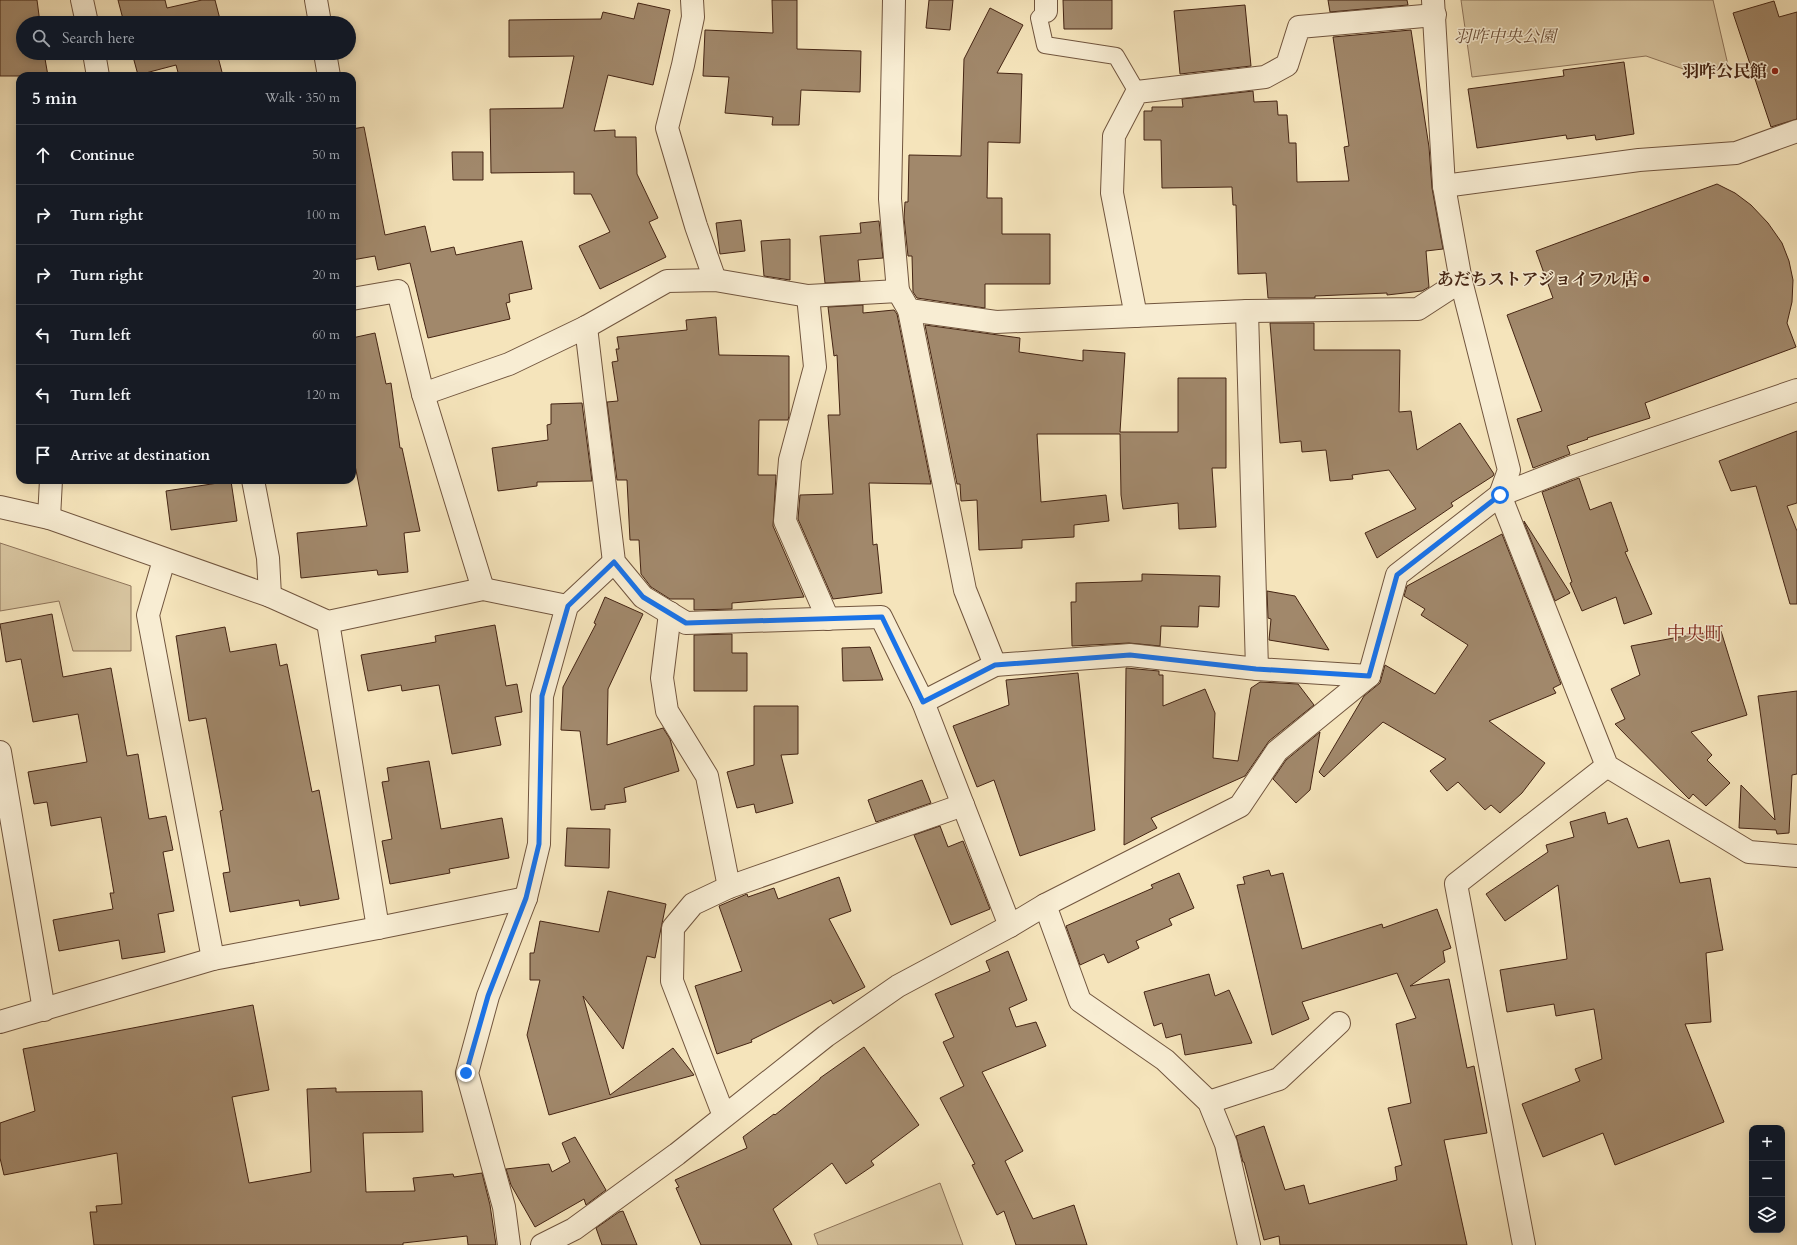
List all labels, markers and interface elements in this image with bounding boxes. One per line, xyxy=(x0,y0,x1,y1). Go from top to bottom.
search box xyxy=(16,16,356,60)
park label: 羽咋中央公園 xyxy=(1454,25,1559,48)
icon: search xyxy=(30,27,52,49)
text: Search here xyxy=(62,28,135,48)
place label: 羽咋公民館 xyxy=(1682,60,1767,83)
marker: 羽咋公民館 xyxy=(1770,66,1780,76)
text: 5 min xyxy=(32,87,77,110)
text: Walk · 350 m xyxy=(265,89,340,107)
icon: ahead xyxy=(32,144,54,166)
text: Continue xyxy=(70,145,135,165)
text: 50 m xyxy=(312,146,340,164)
icon: right xyxy=(32,204,54,226)
text: Turn right xyxy=(70,205,143,225)
text: 100 m xyxy=(306,206,340,224)
icon: right xyxy=(32,264,54,286)
text: Turn right xyxy=(70,265,143,285)
text: 20 m xyxy=(312,266,340,284)
place label: あだちストアジョイフル店 xyxy=(1437,268,1638,291)
marker: あだちストアジョイフル店 xyxy=(1641,274,1651,284)
icon: left xyxy=(32,324,54,346)
text: Turn left xyxy=(70,325,131,345)
text: 60 m xyxy=(312,326,340,344)
icon: left xyxy=(32,384,54,406)
text: Turn left xyxy=(70,385,131,405)
text: 120 m xyxy=(306,386,340,404)
icon: arrive xyxy=(32,444,54,466)
text: Arrive at destination xyxy=(70,445,210,465)
route start xyxy=(1491,486,1509,504)
district label: 中央町 xyxy=(1666,621,1724,647)
route end xyxy=(457,1064,475,1082)
map controls xyxy=(1749,1125,1785,1233)
button: + xyxy=(1749,1125,1785,1161)
button: − xyxy=(1749,1161,1785,1197)
button: layers xyxy=(1749,1197,1785,1233)

